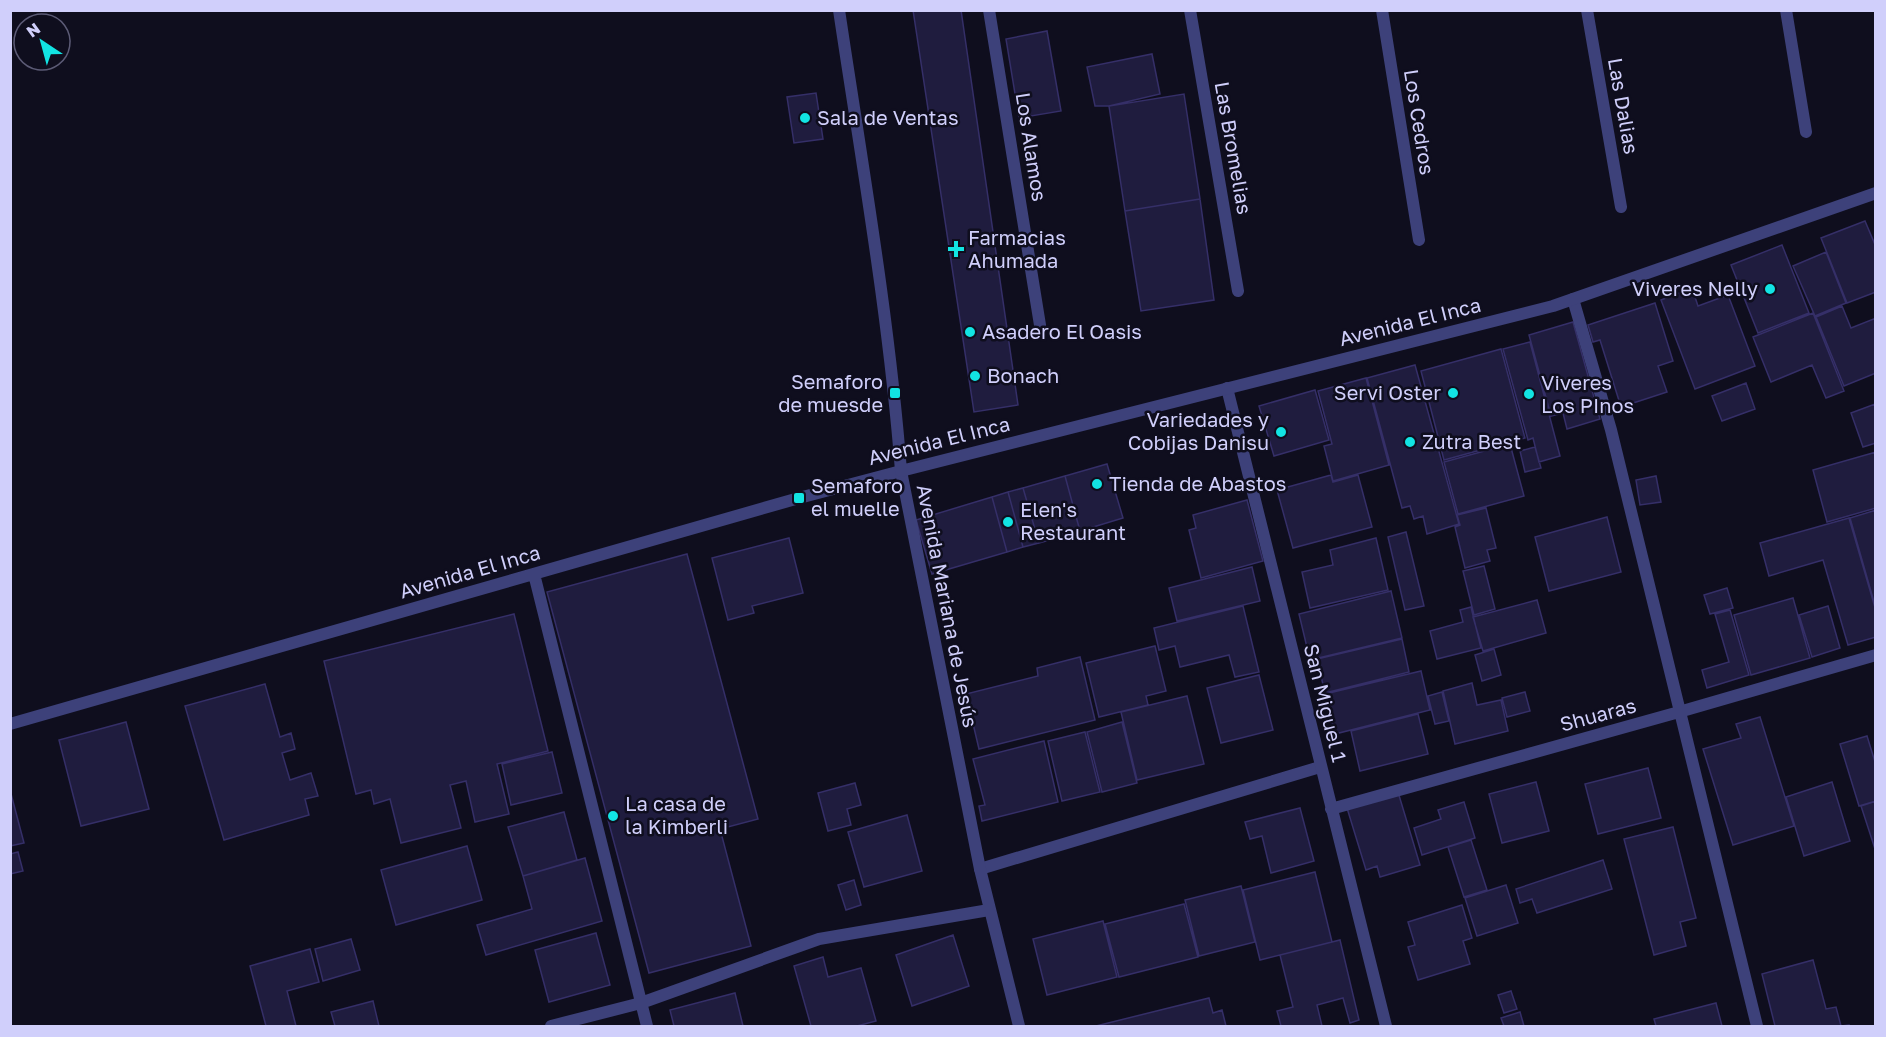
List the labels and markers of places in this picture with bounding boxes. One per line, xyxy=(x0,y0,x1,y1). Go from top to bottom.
place label: Sala de Ventas xyxy=(817,105,959,129)
marker: Sala de Ventas xyxy=(798,111,812,125)
place label: Farmacias Ahumada xyxy=(968,225,1066,272)
marker: Farmacias Ahumada xyxy=(949,242,963,256)
place label: Viveres Nelly xyxy=(1632,276,1758,300)
marker: Viveres Nelly xyxy=(1763,282,1777,296)
place label: Asadero El Oasis xyxy=(982,319,1142,343)
marker: Asadero El Oasis xyxy=(963,325,977,339)
place label: Bonach xyxy=(987,363,1059,387)
place label: Semaforo de muesde xyxy=(778,369,883,416)
marker: Bonach xyxy=(968,369,982,383)
place label: Viveres Los PInos xyxy=(1541,370,1634,417)
place label: Servi Oster xyxy=(1334,380,1441,404)
marker: Semaforo de muesde xyxy=(888,386,902,400)
marker: Servi Oster xyxy=(1446,386,1460,400)
marker: Viveres Los PInos xyxy=(1522,387,1536,401)
place label: Variedades y Cobijas Danisu xyxy=(1128,407,1269,454)
marker: Variedades y Cobijas Danisu xyxy=(1274,425,1288,439)
place label: Zutra Best xyxy=(1422,429,1521,453)
marker: Zutra Best xyxy=(1403,435,1417,449)
place label: Tienda de Abastos xyxy=(1109,471,1286,495)
place label: Semaforo el muelle xyxy=(811,473,903,520)
marker: Tienda de Abastos xyxy=(1090,477,1104,491)
marker: Semaforo el muelle xyxy=(792,491,806,505)
place label: Elen's Restaurant xyxy=(1020,497,1126,544)
marker: Elen's Restaurant xyxy=(1001,515,1015,529)
place label: La casa de la Kimberli xyxy=(625,791,728,838)
marker: La casa de la Kimberli xyxy=(606,809,620,823)

